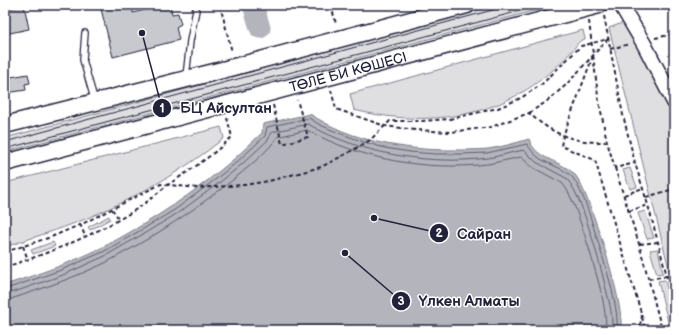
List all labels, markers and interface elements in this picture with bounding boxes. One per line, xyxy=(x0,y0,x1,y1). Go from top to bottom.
street label: ТӨЛЕ БИ КӨШЕСІ xyxy=(288,48,409,95)
callout: БЦ Айсултан xyxy=(152,94,280,121)
text: БЦ Айсултан xyxy=(180,99,272,118)
text: 1 xyxy=(159,101,165,116)
callout: Сайран xyxy=(429,220,519,247)
text: Сайран xyxy=(457,225,511,244)
text: 2 xyxy=(435,226,443,241)
callout: Үлкен Алматы xyxy=(391,287,528,314)
text: Үлкен Алматы xyxy=(418,292,520,311)
text: 3 xyxy=(397,294,405,309)

